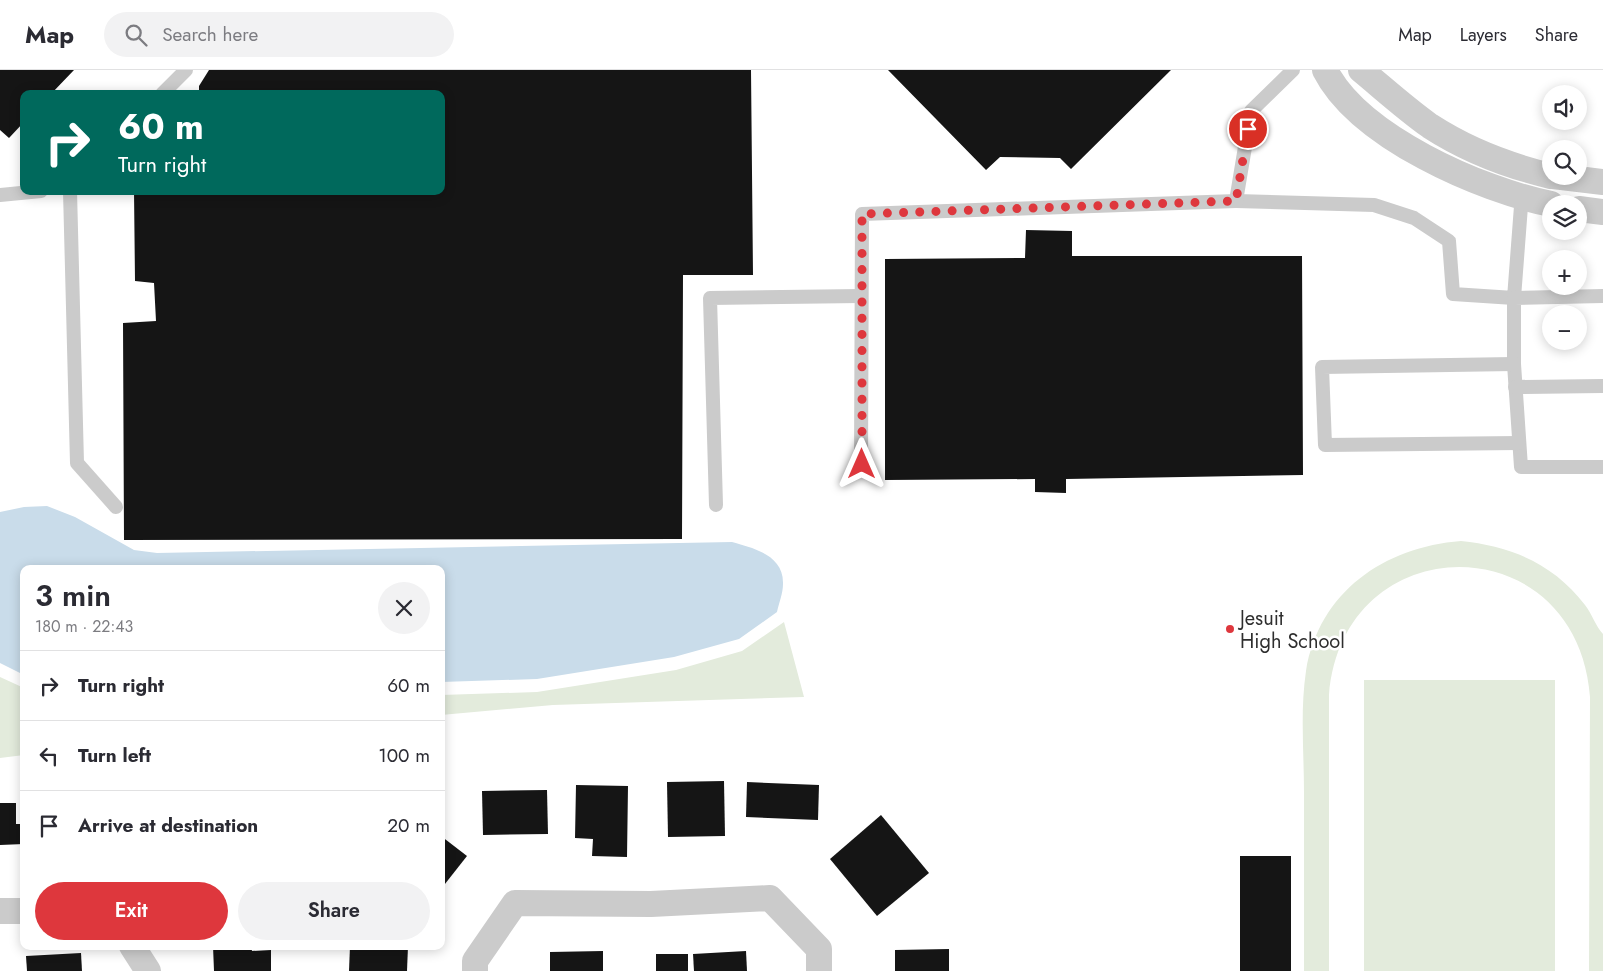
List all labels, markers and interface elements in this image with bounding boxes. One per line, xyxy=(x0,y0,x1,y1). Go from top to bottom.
search box xyxy=(104,12,454,57)
text: Map xyxy=(25,17,74,52)
icon: search xyxy=(122,21,150,49)
text: Search here xyxy=(162,21,258,48)
text: Map xyxy=(1398,22,1432,48)
text: Layers xyxy=(1460,22,1507,48)
text: Share xyxy=(1535,22,1578,48)
map controls xyxy=(1542,85,1587,350)
button: sound xyxy=(1542,85,1587,130)
text: 60 m xyxy=(118,102,204,152)
pin xyxy=(1227,108,1269,150)
icon: right xyxy=(35,110,100,175)
icon: arrive xyxy=(1234,115,1262,143)
button: search xyxy=(1542,140,1587,185)
text: Turn right xyxy=(118,148,206,180)
button: layers xyxy=(1542,195,1587,240)
button: + xyxy=(1542,250,1587,295)
button: − xyxy=(1542,305,1587,350)
position arrow xyxy=(835,437,887,489)
text: 3 min xyxy=(35,574,111,617)
button: close xyxy=(378,582,430,634)
place label: Jesuit High School xyxy=(1237,604,1345,656)
text: 180 m · 22:43 xyxy=(35,615,133,638)
marker: Jesuit High School xyxy=(1224,623,1236,635)
icon: right xyxy=(35,672,63,700)
text: Turn right xyxy=(78,672,164,699)
text: 60 m xyxy=(387,672,430,699)
icon: left xyxy=(35,742,63,770)
text: Turn left xyxy=(78,742,151,769)
text: 100 m xyxy=(378,742,430,769)
icon: arrive xyxy=(35,812,63,840)
text: Arrive at destination xyxy=(78,812,258,839)
text: 20 m xyxy=(387,812,430,839)
button: Exit xyxy=(35,882,228,940)
button: Share xyxy=(238,882,430,940)

